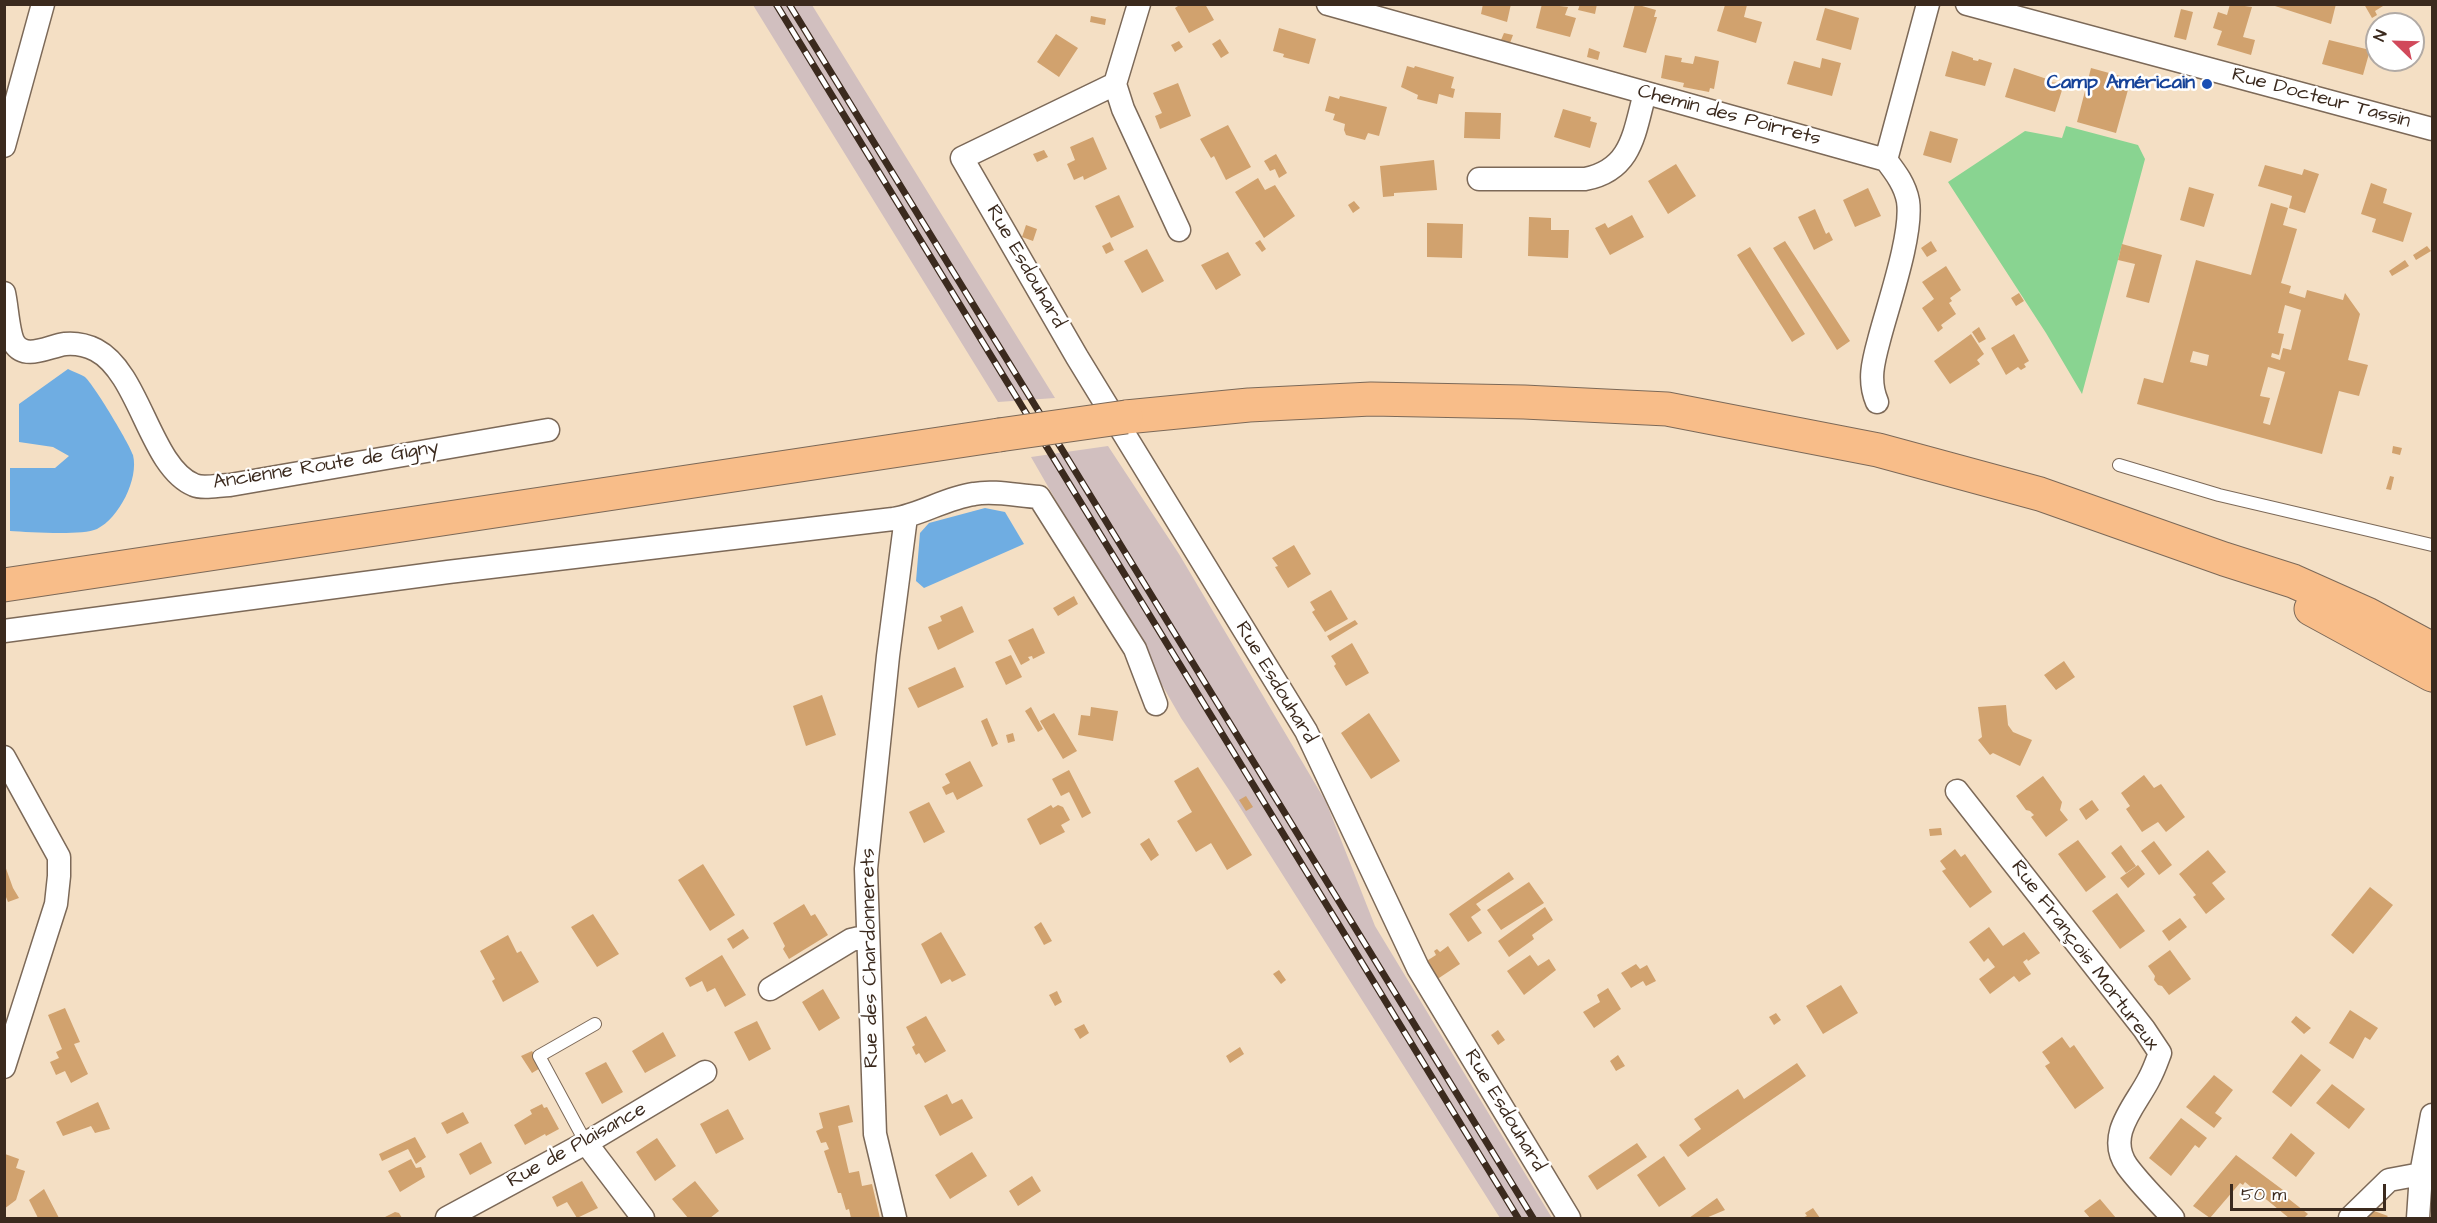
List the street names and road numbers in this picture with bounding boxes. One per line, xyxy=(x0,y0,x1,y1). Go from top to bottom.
street label: Rue Docteur Tassin xyxy=(2229,64,2413,134)
street label: Chemin des Poirrets xyxy=(1635,80,1823,152)
street label: Rue Esdouhard xyxy=(980,201,1070,333)
street label: Ancienne Route de Gigny xyxy=(212,436,440,496)
street label: Rue Esdouhard xyxy=(1229,618,1321,748)
street label: Rue des Chardonnerets xyxy=(857,848,885,1068)
street label: Rue François Mortureux xyxy=(2005,856,2163,1056)
street label: Rue Esdouhard xyxy=(1458,1046,1550,1176)
street label: Rue de Plaisance xyxy=(503,1098,651,1194)

